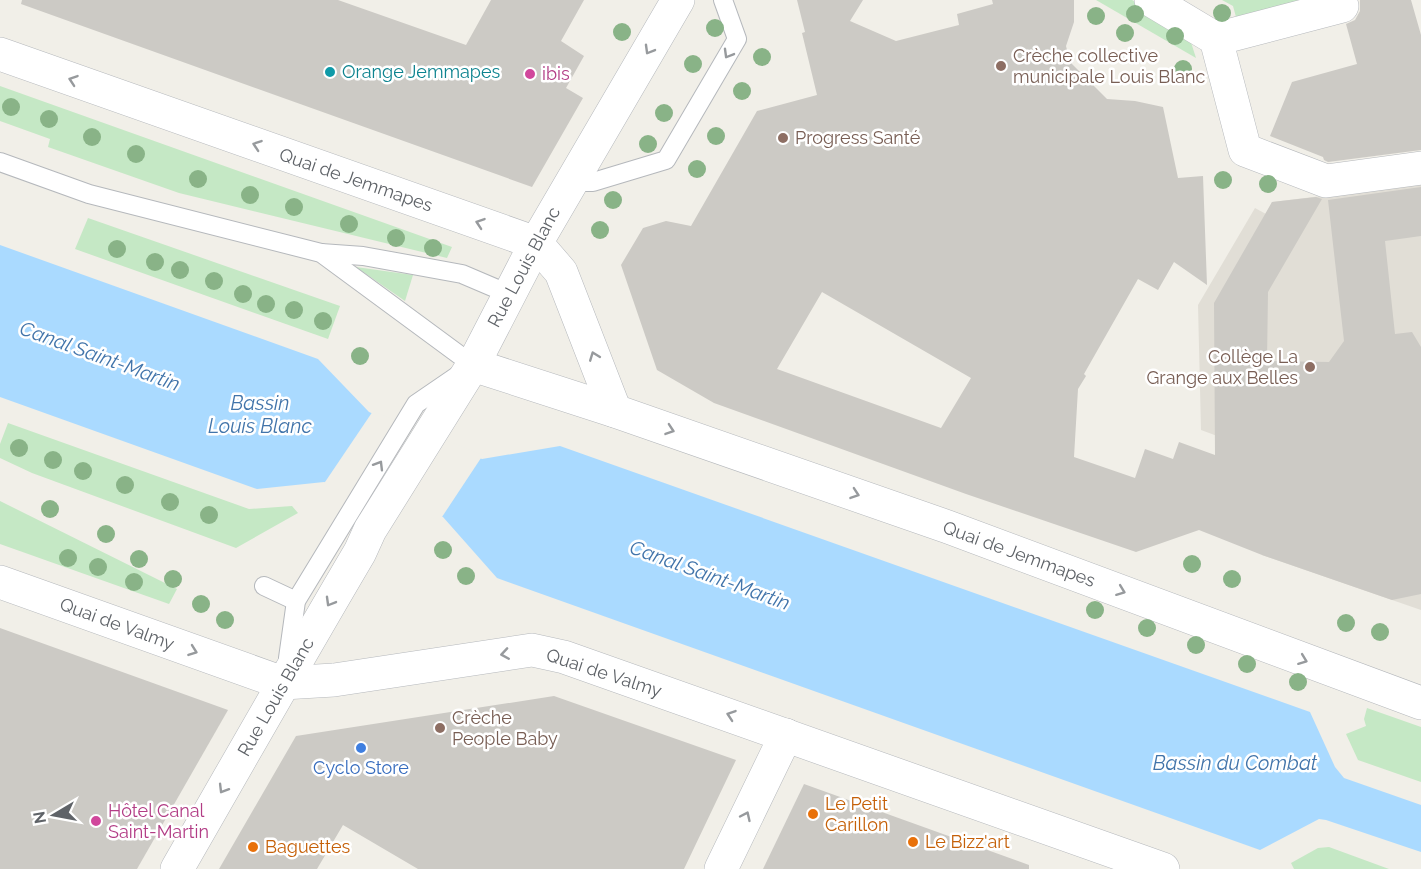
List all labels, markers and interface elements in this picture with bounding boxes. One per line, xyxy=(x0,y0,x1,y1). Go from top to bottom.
one-way arrow xyxy=(644,44,656,55)
place label: Crèche collective municipale Louis Blanc xyxy=(1013,45,1206,87)
one-way arrow xyxy=(724,48,735,58)
marker: Crèche collective municipale Louis Blanc xyxy=(994,59,1008,73)
place label: Orange Jemmapes xyxy=(342,61,500,82)
place label: ibis xyxy=(542,63,570,84)
marker: Orange Jemmapes xyxy=(323,65,337,79)
marker: ibis xyxy=(523,67,537,81)
one-way arrow xyxy=(68,75,79,88)
place label: Progress Santé xyxy=(795,127,921,148)
marker: Progress Santé xyxy=(776,131,790,145)
one-way arrow xyxy=(252,139,263,152)
street label: Quai de Jemmapes xyxy=(277,143,436,216)
street label: Rue Louis Blanc xyxy=(483,203,564,331)
one-way arrow xyxy=(475,218,486,231)
water label: Canal Saint-Martin xyxy=(17,316,183,396)
place label: Collège La Grange aux Belles xyxy=(1146,346,1298,388)
one-way arrow xyxy=(589,352,601,363)
marker: Collège La Grange aux Belles xyxy=(1303,360,1317,374)
water label: Bassin Louis Blanc xyxy=(208,391,312,438)
one-way arrow xyxy=(664,423,675,436)
one-way arrow xyxy=(372,461,383,471)
one-way arrow xyxy=(849,487,860,500)
street label: Quai de Jemmapes xyxy=(940,516,1099,591)
water label: Canal Saint-Martin xyxy=(627,535,793,615)
one-way arrow xyxy=(1115,584,1126,597)
street label: Quai de Valmy xyxy=(57,593,178,654)
one-way arrow xyxy=(326,596,338,606)
street label: Rue Louis Blanc xyxy=(233,634,318,760)
one-way arrow xyxy=(188,644,198,657)
street label: Quai de Valmy xyxy=(544,644,665,701)
one-way arrow xyxy=(500,647,510,659)
one-way arrow xyxy=(1297,653,1308,665)
place label: Crèche People Baby xyxy=(452,707,558,749)
one-way arrow xyxy=(726,710,737,723)
marker: Crèche People Baby xyxy=(433,721,447,735)
marker: Cyclo Store xyxy=(354,741,368,755)
water label: Bassin du Combat xyxy=(1153,751,1318,775)
place label: Cyclo Store xyxy=(313,757,409,778)
one-way arrow xyxy=(219,783,231,793)
north arrow xyxy=(24,785,84,845)
place label: Le Petit Carillon xyxy=(825,793,888,835)
place label: Hôtel Canal Saint-Martin xyxy=(108,800,209,842)
marker: Le Petit Carillon xyxy=(806,807,820,821)
text: N xyxy=(29,810,50,825)
one-way arrow xyxy=(739,812,751,823)
marker: Hôtel Canal Saint-Martin xyxy=(89,814,103,828)
place label: Le Bizz'art xyxy=(925,831,1010,852)
marker: Le Bizz'art xyxy=(906,835,920,849)
place label: Baguettes xyxy=(265,836,351,857)
marker: Baguettes xyxy=(246,840,260,854)

